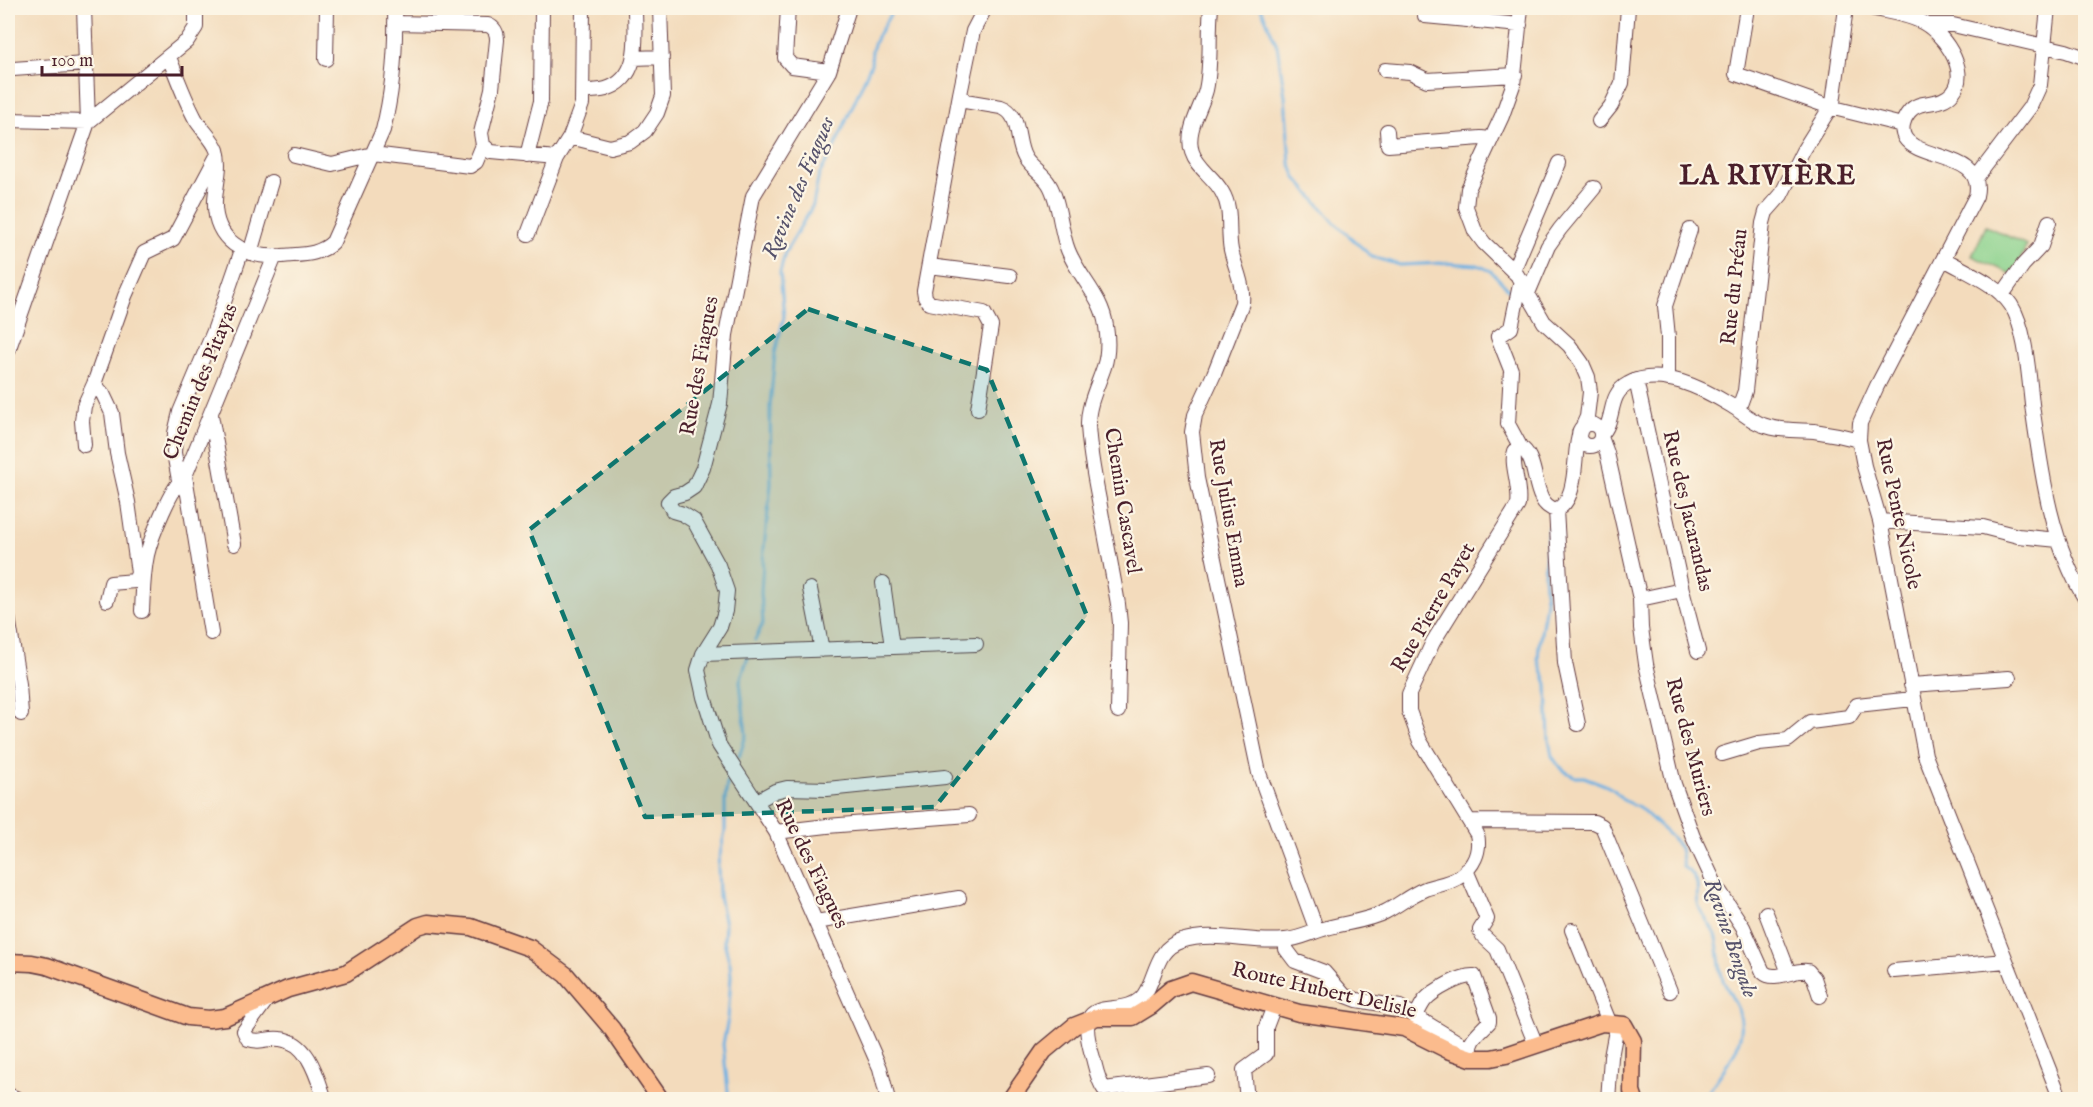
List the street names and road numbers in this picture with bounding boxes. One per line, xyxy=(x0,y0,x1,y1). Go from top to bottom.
street label: Rue du Préau xyxy=(1715,227,1755,347)
street label: Rue des Fiagues xyxy=(674,294,726,438)
street label: Chemin des Pitayas xyxy=(157,300,245,464)
street label: Chemin Cascavel xyxy=(1097,426,1147,576)
street label: Rue des Jacarandas xyxy=(1655,428,1719,594)
street label: Rue Pente Nicole xyxy=(1869,436,1927,593)
street label: Rue Julius Emma xyxy=(1202,437,1254,590)
street label: Rue Pierre Payet xyxy=(1386,538,1482,678)
street label: Rue des Muriers xyxy=(1659,675,1721,819)
street label: Rue des Fiagues xyxy=(768,795,854,933)
street label: Route Hubert Delisle xyxy=(1229,957,1419,1025)

